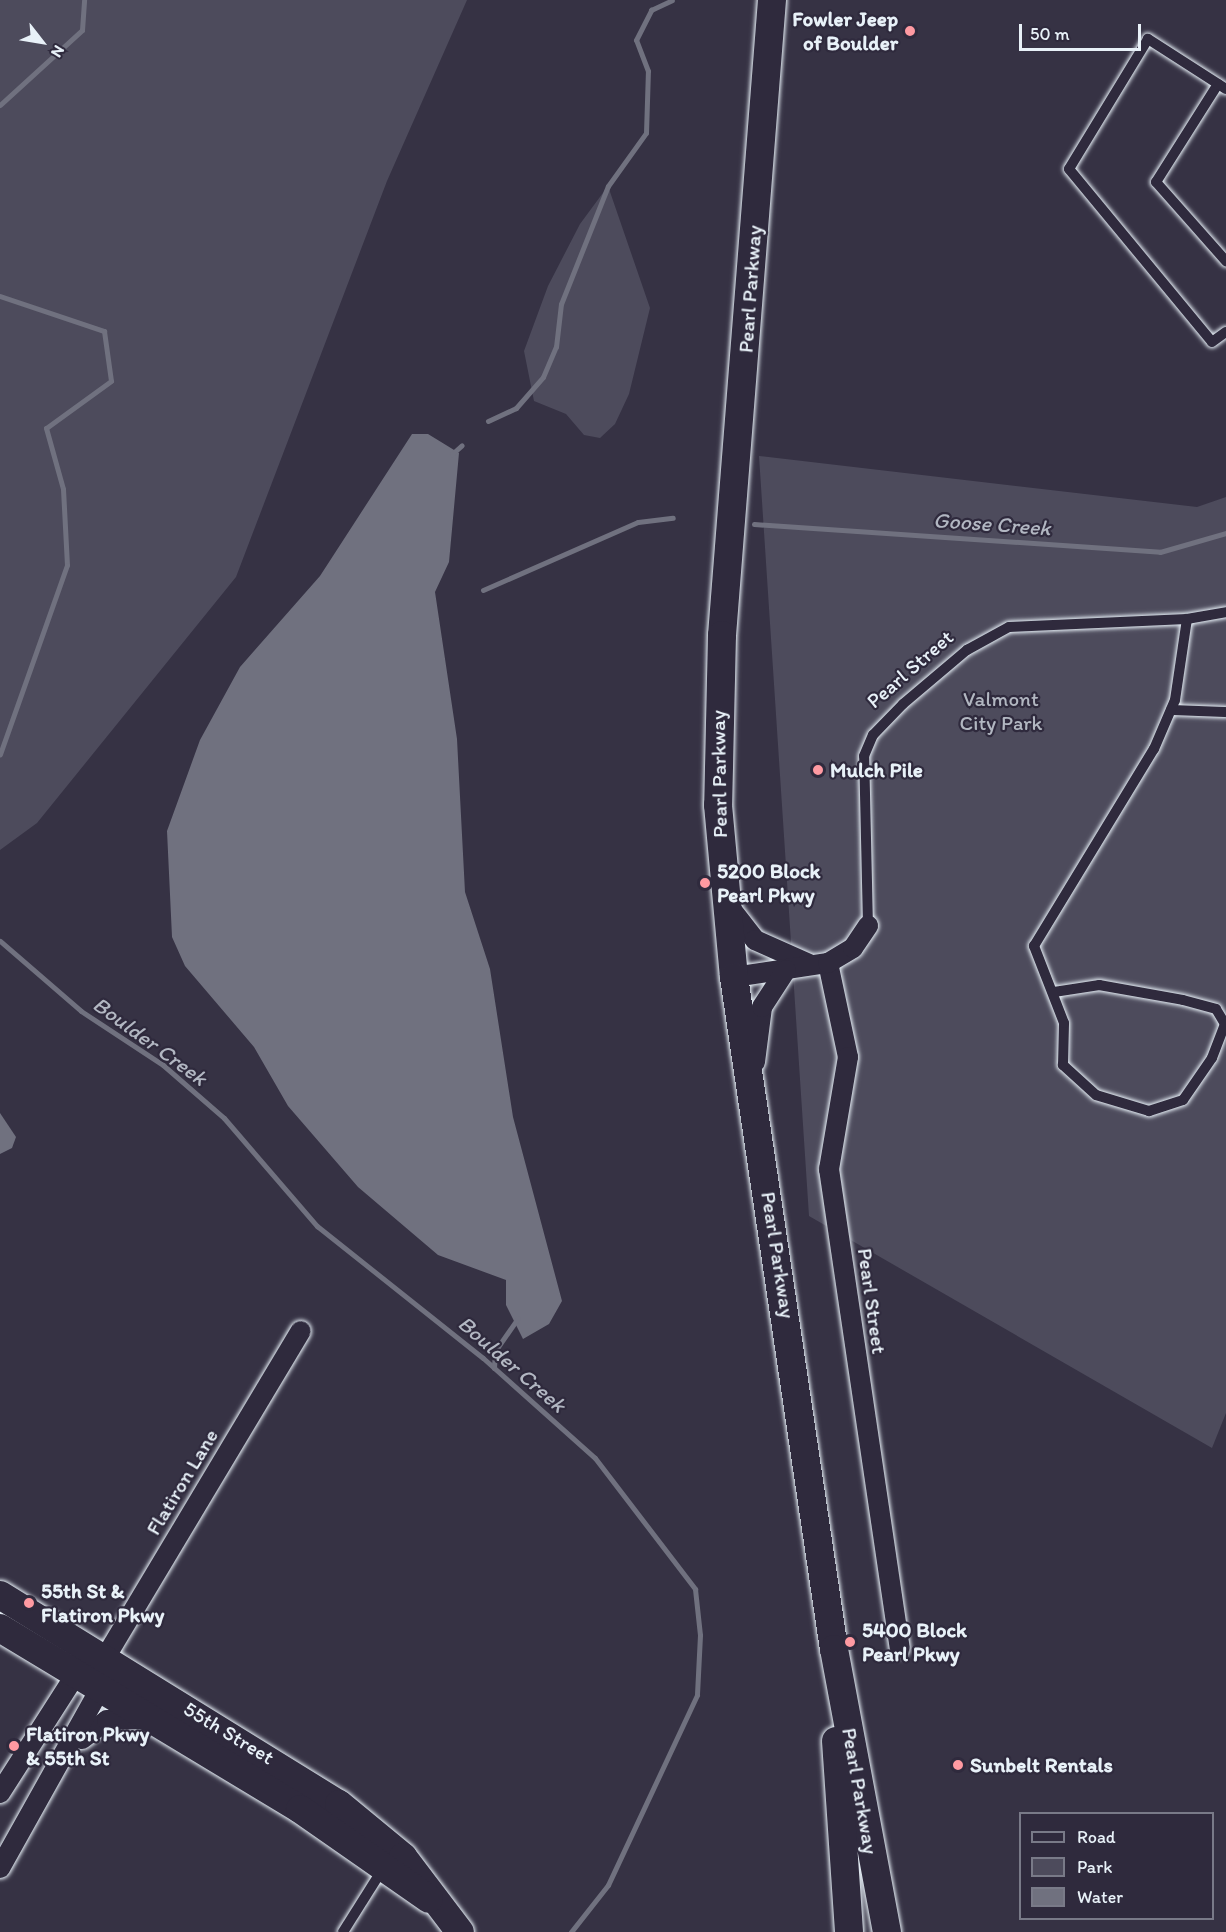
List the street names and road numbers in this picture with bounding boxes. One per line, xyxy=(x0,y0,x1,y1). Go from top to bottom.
street label: Pearl Parkway xyxy=(733,225,767,353)
street label: Pearl Street xyxy=(862,625,958,713)
street label: Pearl Parkway xyxy=(705,711,733,837)
street label: Pearl Parkway xyxy=(756,1191,800,1319)
street label: Pearl Street xyxy=(852,1247,892,1355)
street label: Flatiron Lane xyxy=(140,1424,224,1540)
street label: 55th Street xyxy=(179,1696,279,1770)
street label: Pearl Parkway xyxy=(837,1727,883,1855)

